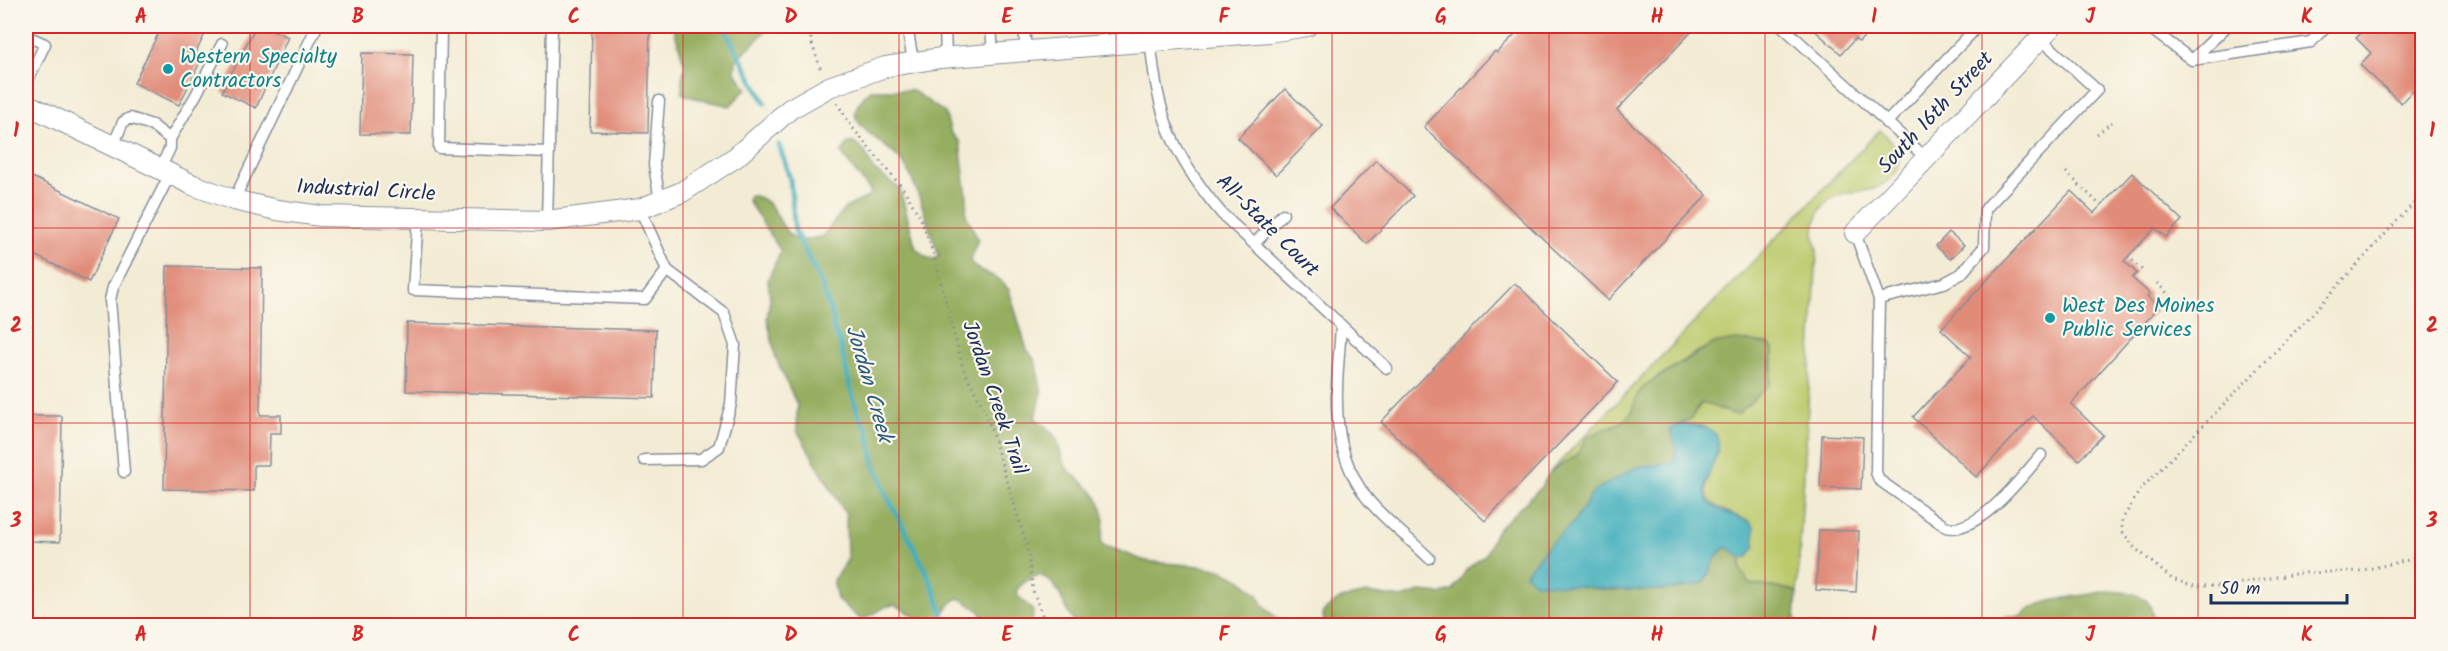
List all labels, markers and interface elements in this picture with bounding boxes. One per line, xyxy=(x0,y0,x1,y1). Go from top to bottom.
text: A xyxy=(135,2,147,34)
text: B xyxy=(352,2,364,34)
text: C xyxy=(568,2,580,34)
text: D xyxy=(784,2,798,34)
text: E xyxy=(1001,2,1013,34)
text: F xyxy=(1219,2,1231,34)
text: G xyxy=(1435,2,1447,34)
text: H xyxy=(1650,2,1664,34)
text: I xyxy=(1871,2,1877,34)
text: J xyxy=(2085,2,2096,34)
text: K xyxy=(2301,2,2313,34)
place label: Western Specialty Contractors xyxy=(180,41,337,98)
street label: South 16th Street xyxy=(1870,43,2003,182)
marker: Western Specialty Contractors xyxy=(161,62,175,76)
text: 1 xyxy=(13,116,19,148)
text: 1 xyxy=(2429,116,2435,148)
street label: All-State Court xyxy=(1208,167,1327,286)
street label: Industrial Circle xyxy=(296,171,437,211)
place label: West Des Moines Public Services xyxy=(2062,290,2214,347)
text: 2 xyxy=(10,311,22,343)
marker: West Des Moines Public Services xyxy=(2043,311,2057,325)
text: 2 xyxy=(2426,311,2438,343)
street label: Jordan Creek Trail xyxy=(952,316,1036,480)
water label: Jordan Creek xyxy=(835,322,902,450)
text: 3 xyxy=(10,506,22,538)
text: 3 xyxy=(2426,506,2438,538)
scale bar xyxy=(2211,567,2348,605)
text: 50 m xyxy=(2220,575,2260,604)
text: A xyxy=(135,620,147,651)
text: B xyxy=(352,620,364,651)
text: C xyxy=(568,620,580,651)
text: D xyxy=(784,620,798,651)
text: E xyxy=(1001,620,1013,651)
text: F xyxy=(1219,620,1231,651)
text: G xyxy=(1435,620,1447,651)
text: H xyxy=(1650,620,1664,651)
text: I xyxy=(1871,620,1877,651)
text: J xyxy=(2085,620,2096,651)
text: K xyxy=(2301,620,2313,651)

